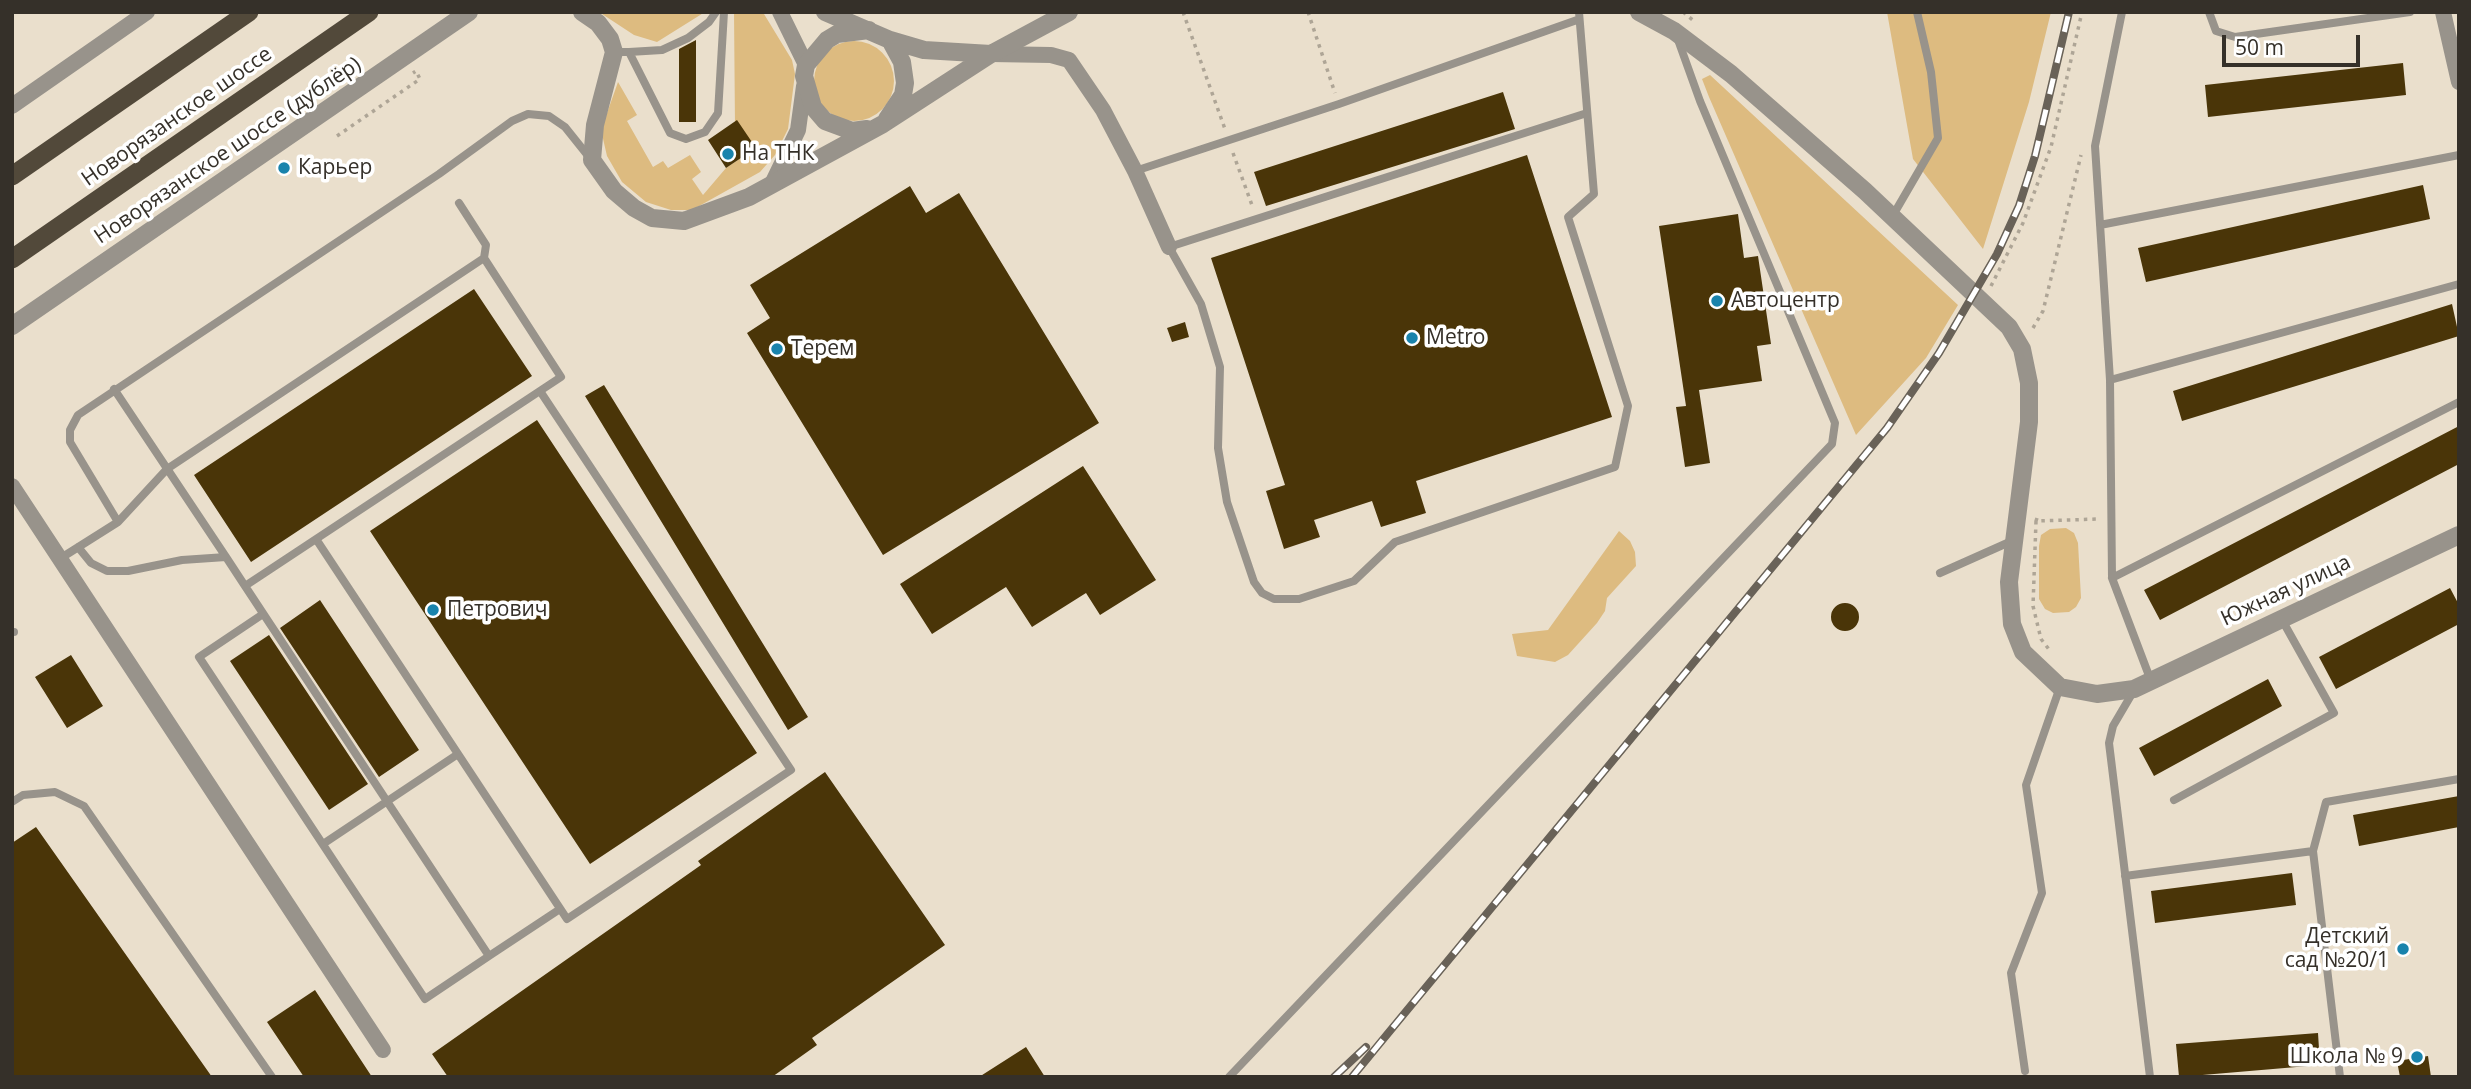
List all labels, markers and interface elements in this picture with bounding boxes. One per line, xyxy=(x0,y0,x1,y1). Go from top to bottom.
scale bar xyxy=(2226,21,2364,65)
text: 50 m xyxy=(2235,33,2284,61)
street label: Новорязанское шоссе xyxy=(77,42,277,192)
street label: Новорязанское шоссе (дублёр) xyxy=(90,52,366,250)
place label: На ТНК xyxy=(742,141,814,167)
marker: На ТНК xyxy=(720,146,736,162)
place label: Карьер xyxy=(298,155,372,181)
marker: Карьер xyxy=(276,160,292,176)
place label: Автоцентр xyxy=(1731,288,1840,314)
marker: Автоцентр xyxy=(1709,293,1725,309)
place label: Metro xyxy=(1426,325,1485,351)
marker: Metro xyxy=(1404,330,1420,346)
place label: Терем xyxy=(791,336,854,362)
marker: Терем xyxy=(769,341,785,357)
street label: Южная улица xyxy=(2217,550,2355,632)
place label: Петрович xyxy=(447,597,548,623)
marker: Петрович xyxy=(425,602,441,618)
place label: Детский сад №20/1 xyxy=(2285,924,2389,974)
marker: Детский сад №20/1 xyxy=(2395,941,2411,957)
place label: Школа № 9 xyxy=(2290,1044,2403,1070)
marker: Школа № 9 xyxy=(2409,1049,2425,1065)

